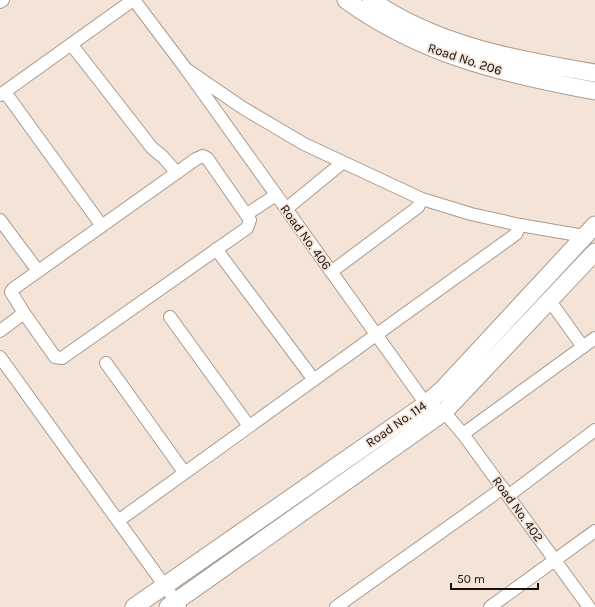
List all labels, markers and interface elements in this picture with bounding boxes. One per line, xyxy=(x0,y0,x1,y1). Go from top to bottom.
street label: Road No. 206 xyxy=(426,40,504,78)
street label: Road No. 406 xyxy=(277,202,335,272)
street label: Road No. 114 xyxy=(363,398,429,450)
street label: Road No. 402 xyxy=(489,473,547,545)
scale bar xyxy=(451,565,538,591)
text: 50 m xyxy=(457,572,485,586)

